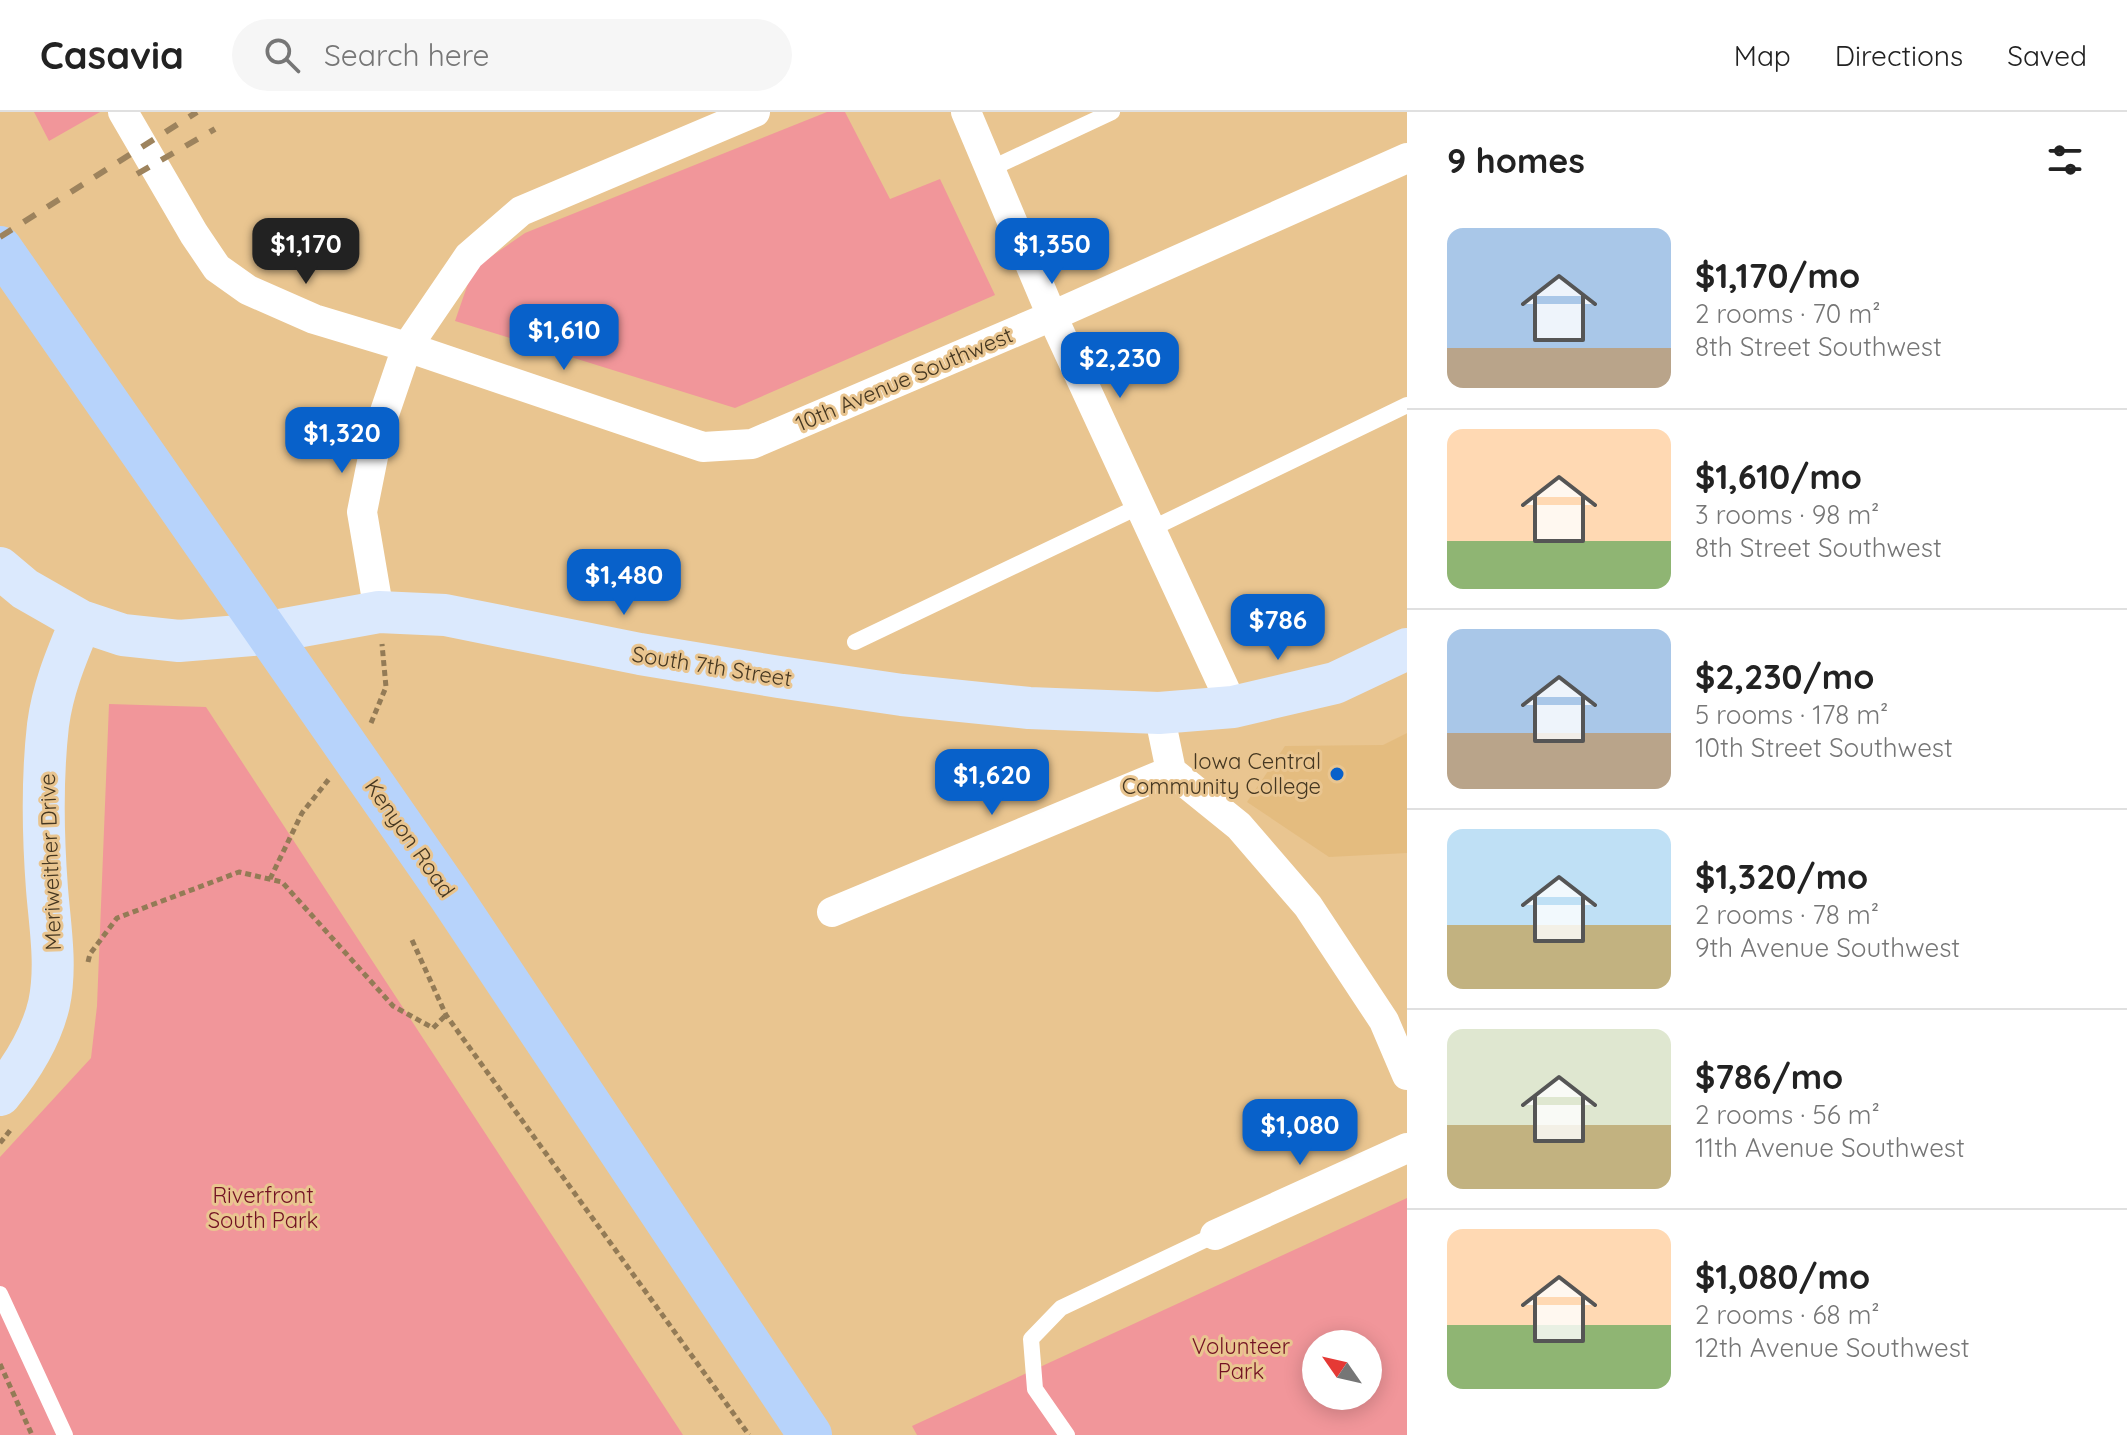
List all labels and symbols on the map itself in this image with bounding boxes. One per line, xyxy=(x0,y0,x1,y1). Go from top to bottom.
pin: $1,170 xyxy=(241,218,371,286)
pin: $1,350 xyxy=(987,218,1117,286)
pin: $1,610 xyxy=(499,304,629,372)
street label: 10th Avenue Southwest xyxy=(791,321,1017,437)
pin: $2,230 xyxy=(1055,332,1185,400)
pin: $1,320 xyxy=(277,407,407,475)
pin: $1,480 xyxy=(559,549,689,617)
pin: $786 xyxy=(1231,594,1325,662)
street label: South 7th Street xyxy=(630,640,794,692)
place label: Iowa Central Community College xyxy=(1122,747,1321,800)
pin: $1,620 xyxy=(927,749,1057,817)
marker: Iowa Central Community College xyxy=(1328,765,1346,783)
street label: Meriweither Drive xyxy=(33,773,67,951)
street label: Kenyon Road xyxy=(359,773,461,903)
pin: $1,080 xyxy=(1235,1099,1365,1167)
park label: Riverfront South Park xyxy=(208,1181,318,1234)
north arrow xyxy=(1302,1330,1382,1410)
park label: Volunteer Park xyxy=(1192,1332,1291,1385)

